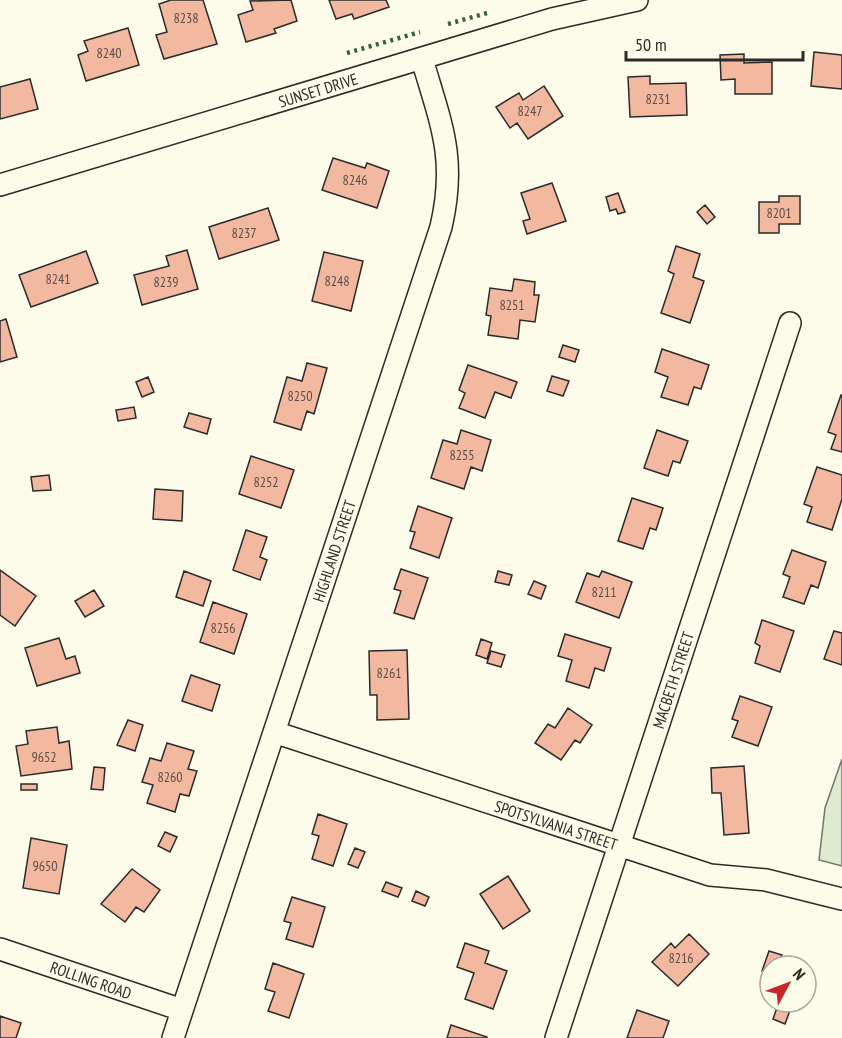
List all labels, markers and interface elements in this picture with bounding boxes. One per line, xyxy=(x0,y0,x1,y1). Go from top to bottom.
house number: 8238 xyxy=(173,9,199,27)
scale bar xyxy=(626,24,803,62)
text: 50 m xyxy=(635,33,667,56)
house number: 8240 xyxy=(96,44,122,62)
street label: SUNSET DRIVE xyxy=(276,68,360,111)
house number: 8231 xyxy=(645,90,671,108)
house number: 8247 xyxy=(517,102,543,120)
house number: 8246 xyxy=(342,171,368,189)
house number: 8201 xyxy=(766,204,792,222)
house number: 8237 xyxy=(231,224,257,242)
house number: 8241 xyxy=(45,270,71,288)
house number: 8248 xyxy=(324,272,350,290)
house number: 8239 xyxy=(153,273,179,291)
house number: 8251 xyxy=(499,296,525,314)
house number: 8250 xyxy=(287,387,313,405)
house number: 8255 xyxy=(449,446,475,464)
house number: 8252 xyxy=(253,473,279,491)
street label: HIGHLAND STREET xyxy=(308,497,360,605)
house number: 8211 xyxy=(591,583,617,601)
house number: 8256 xyxy=(210,619,236,637)
street label: MACBETH STREET xyxy=(648,629,698,731)
house number: 8261 xyxy=(376,664,402,682)
house number: 9652 xyxy=(31,748,57,766)
house number: 8260 xyxy=(157,768,183,786)
street label: SPOTSYLVANIA STREET xyxy=(492,796,620,854)
house number: 9650 xyxy=(32,857,58,875)
house number: 8216 xyxy=(668,949,694,967)
north arrow xyxy=(758,954,818,1014)
street label: ROLLING ROAD xyxy=(48,957,134,1003)
text: N xyxy=(789,964,810,984)

